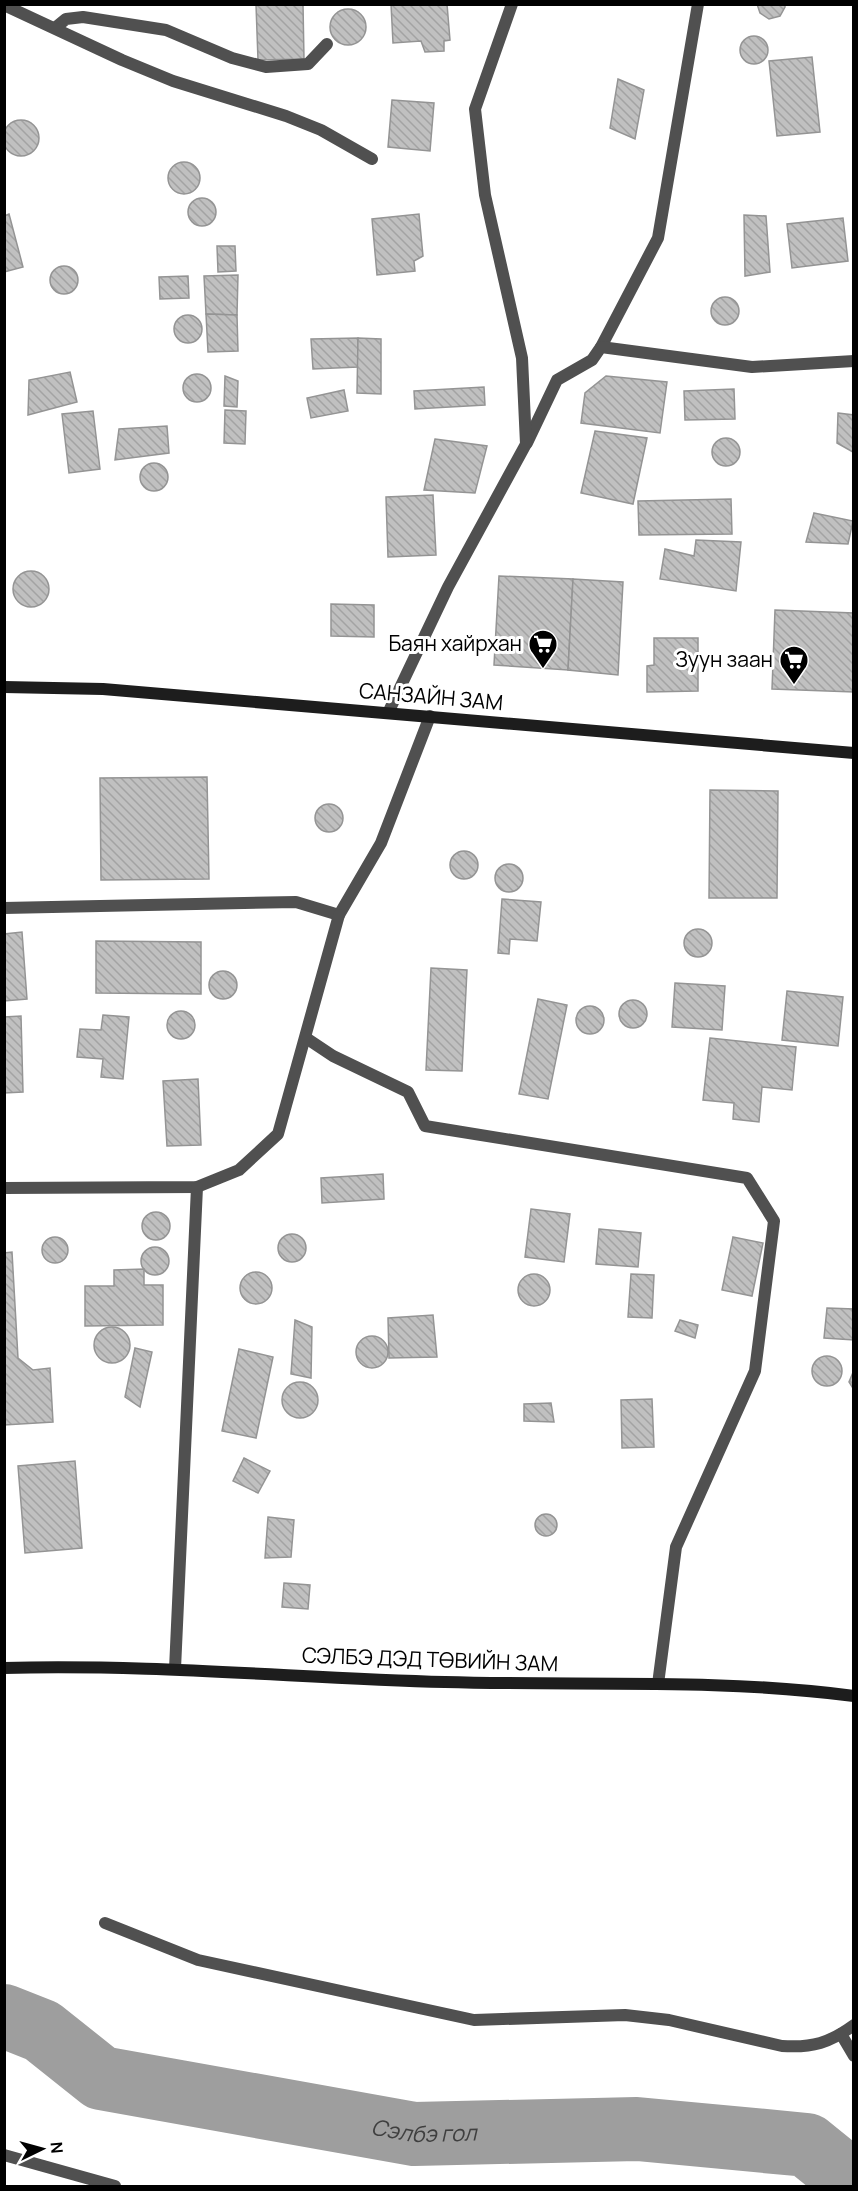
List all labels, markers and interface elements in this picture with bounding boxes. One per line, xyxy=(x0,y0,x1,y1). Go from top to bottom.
supermarket icon: Баян хайрхан xyxy=(527,628,559,670)
place label: Баян хайрхан xyxy=(388,629,522,657)
supermarket icon: Зуун заан xyxy=(778,644,810,686)
place label: Зуун заан xyxy=(675,645,773,673)
street label: САНЗАЙН ЗАМ xyxy=(358,676,504,716)
street label: СЭЛБЭ ДЭД ТӨВИЙН ЗАМ xyxy=(301,1641,559,1677)
water label: Сэлбэ гол xyxy=(369,2112,479,2149)
north arrow xyxy=(12,2119,72,2179)
text: N xyxy=(45,2141,68,2154)

